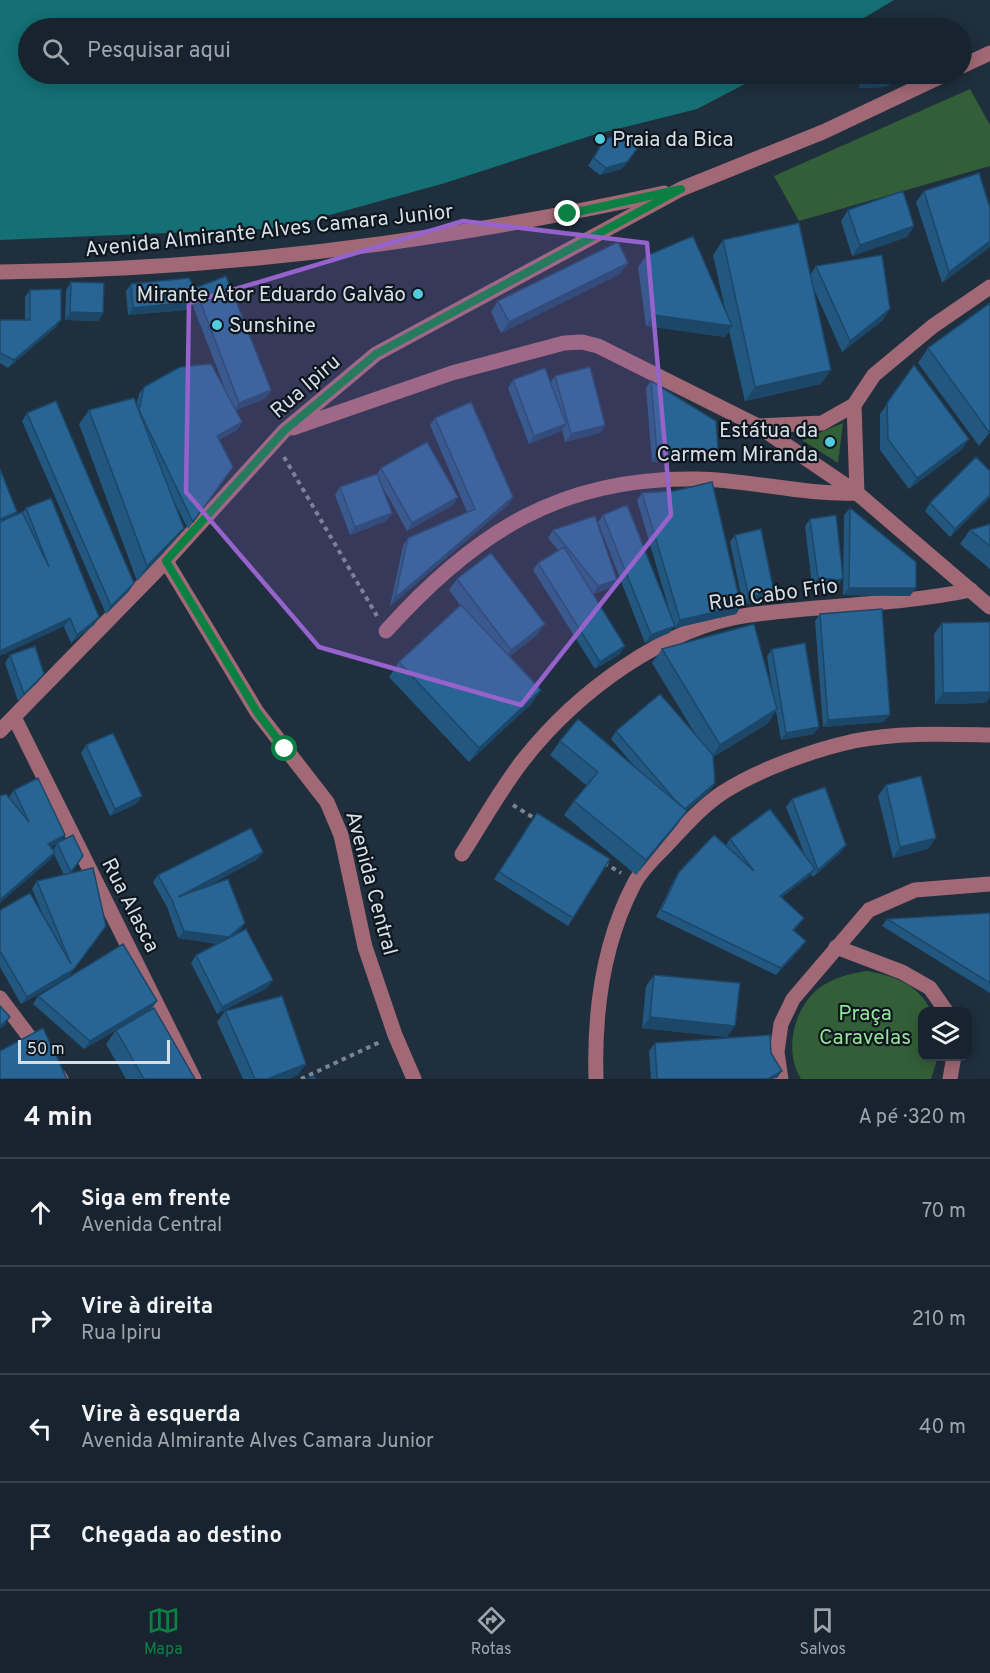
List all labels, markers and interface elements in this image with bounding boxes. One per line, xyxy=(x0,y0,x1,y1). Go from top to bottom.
search box xyxy=(18,18,972,84)
icon: search xyxy=(39,35,72,68)
text: Pesquisar aqui xyxy=(87,38,231,65)
place label: Praia da Bica xyxy=(612,127,734,154)
marker: Praia da Bica xyxy=(593,132,607,146)
street label: Avenida Almirante Alves Camara Junior xyxy=(83,199,455,264)
route end xyxy=(554,200,580,226)
place label: Mirante Ator Eduardo Galvão xyxy=(137,282,406,309)
marker: Mirante Ator Eduardo Galvão xyxy=(411,287,425,301)
place label: Sunshine xyxy=(229,313,316,340)
marker: Sunshine xyxy=(210,318,224,332)
street label: Rua Ipiru xyxy=(265,349,347,425)
place label: Estátua da Carmem Miranda xyxy=(656,418,818,469)
marker: Estátua da Carmem Miranda xyxy=(823,435,837,449)
street label: Rua Cabo Frio xyxy=(707,573,840,618)
route start xyxy=(271,735,297,761)
street label: Avenida Central xyxy=(338,808,403,959)
street label: Rua Alasca xyxy=(94,854,165,957)
park label: Praça Caravelas xyxy=(819,1001,911,1052)
map controls xyxy=(918,1007,972,1061)
button: layers xyxy=(918,1007,972,1061)
scale bar xyxy=(18,1037,170,1064)
text: 50 m xyxy=(27,1040,65,1060)
text: 4 min xyxy=(24,1102,93,1135)
text: A pé · 320 m xyxy=(858,1105,966,1131)
text: Siga em frente xyxy=(81,1186,231,1213)
icon: ahead xyxy=(24,1196,57,1229)
text: 70 m xyxy=(922,1199,966,1225)
text: Avenida Central xyxy=(81,1213,222,1239)
text: Vire à direita xyxy=(81,1294,213,1321)
icon: right xyxy=(24,1304,57,1337)
text: 210 m xyxy=(912,1307,966,1333)
text: Rua Ipiru xyxy=(81,1321,161,1347)
text: Vire à esquerda xyxy=(81,1402,240,1429)
icon: left xyxy=(24,1412,57,1445)
text: 40 m xyxy=(919,1415,966,1441)
text: Avenida Almirante Alves Camara Junior xyxy=(81,1429,434,1455)
icon: arrive xyxy=(24,1520,57,1553)
text: Chegada ao destino xyxy=(81,1523,282,1550)
tab: Mapa xyxy=(144,1604,183,1660)
tab: Rotas xyxy=(471,1604,511,1660)
tab: Salvos xyxy=(799,1604,846,1660)

